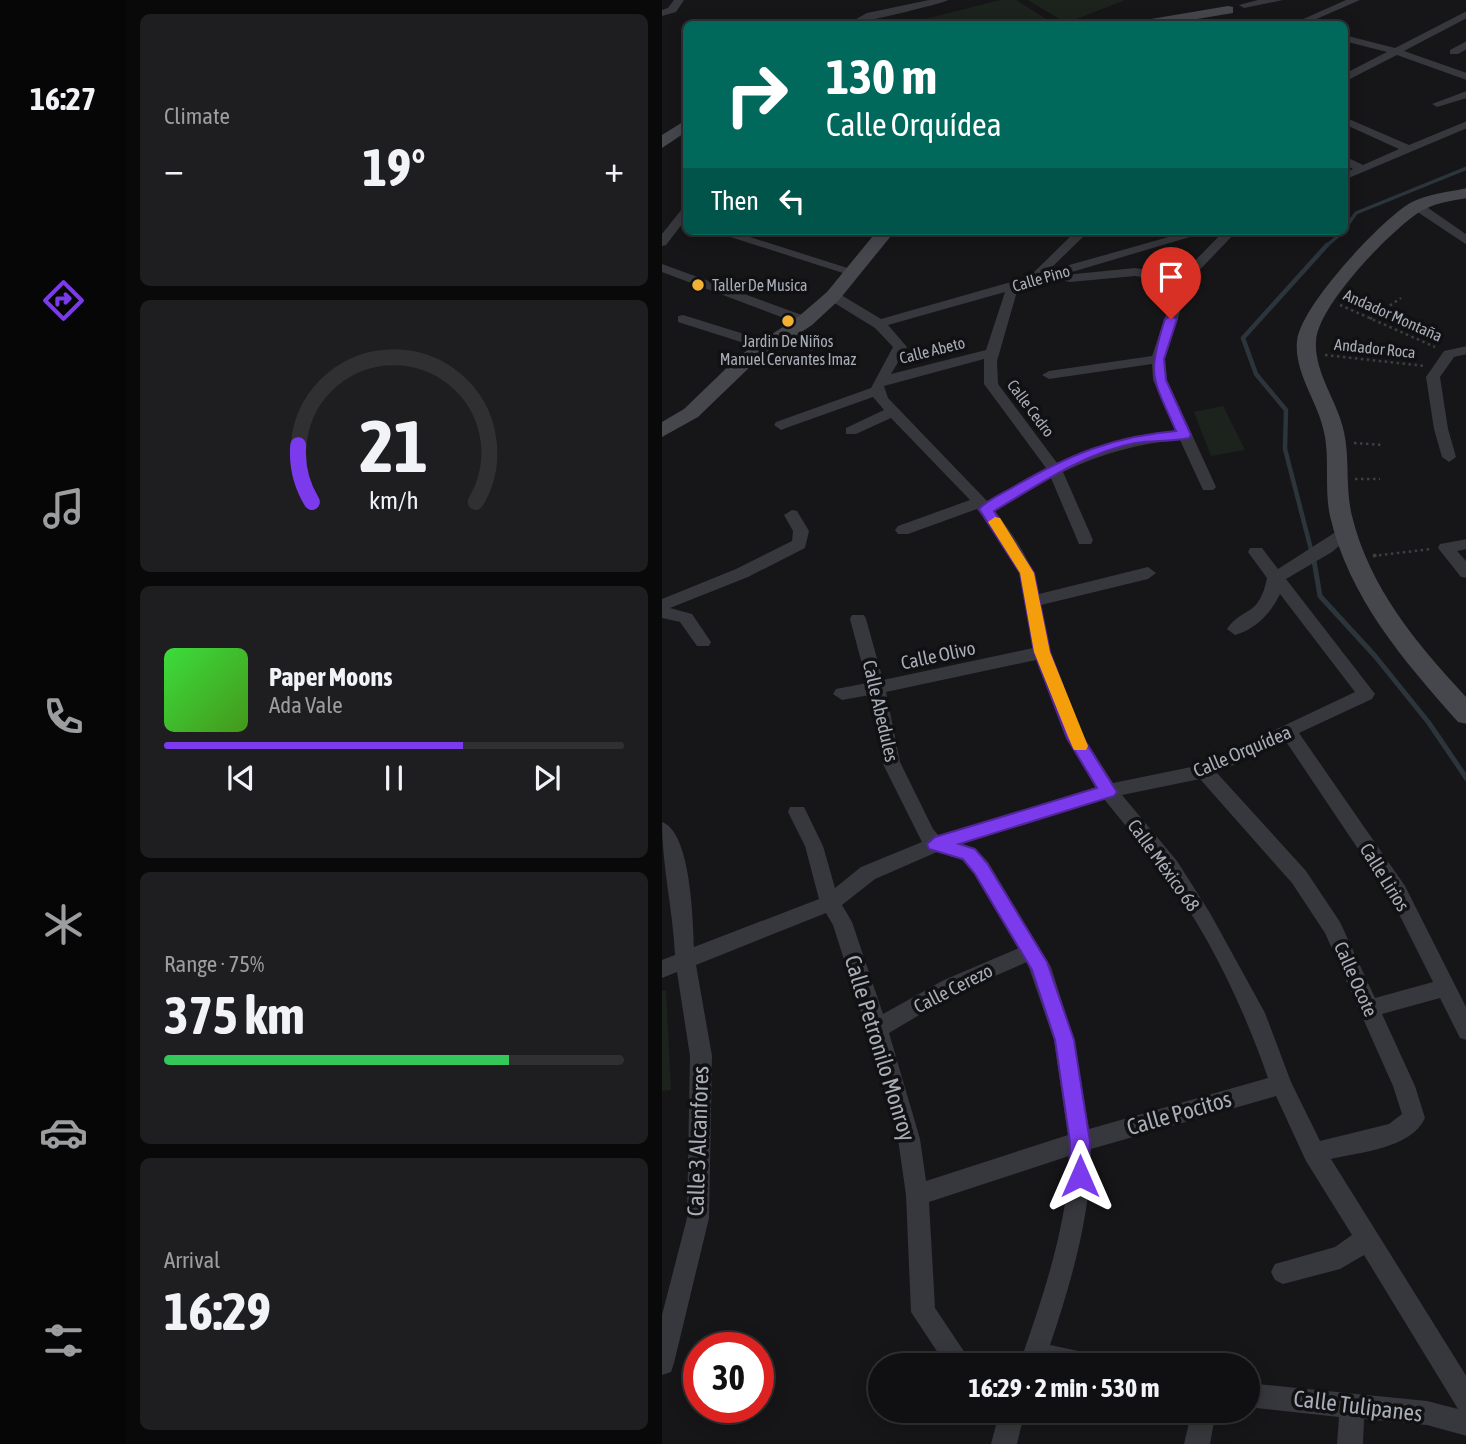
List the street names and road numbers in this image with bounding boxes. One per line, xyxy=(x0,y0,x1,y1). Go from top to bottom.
street label: Calle Pino xyxy=(1010,261,1072,295)
street label: Andador Montaña xyxy=(1341,285,1445,345)
street label: Calle Abeto xyxy=(897,333,967,367)
street label: Andador Roca xyxy=(1334,335,1416,361)
street label: Calle Cedro xyxy=(1004,376,1058,440)
street label: Calle Olivo xyxy=(899,636,977,674)
street label: Calle Abedules xyxy=(859,658,903,764)
street label: Calle Orquídea xyxy=(1190,721,1294,781)
street label: Calle México 68 xyxy=(1123,815,1205,915)
street label: Calle Lirios xyxy=(1356,839,1415,915)
street label: Calle Ocote xyxy=(1330,938,1382,1020)
street label: Calle Petronilo Monroy xyxy=(839,952,921,1144)
street label: Calle Cerezo xyxy=(910,959,996,1017)
street label: Calle 3 Alcanfores xyxy=(682,1065,714,1217)
street label: Calle Pocitos xyxy=(1124,1086,1234,1140)
street label: Calle Tulipanes xyxy=(1292,1385,1424,1427)

